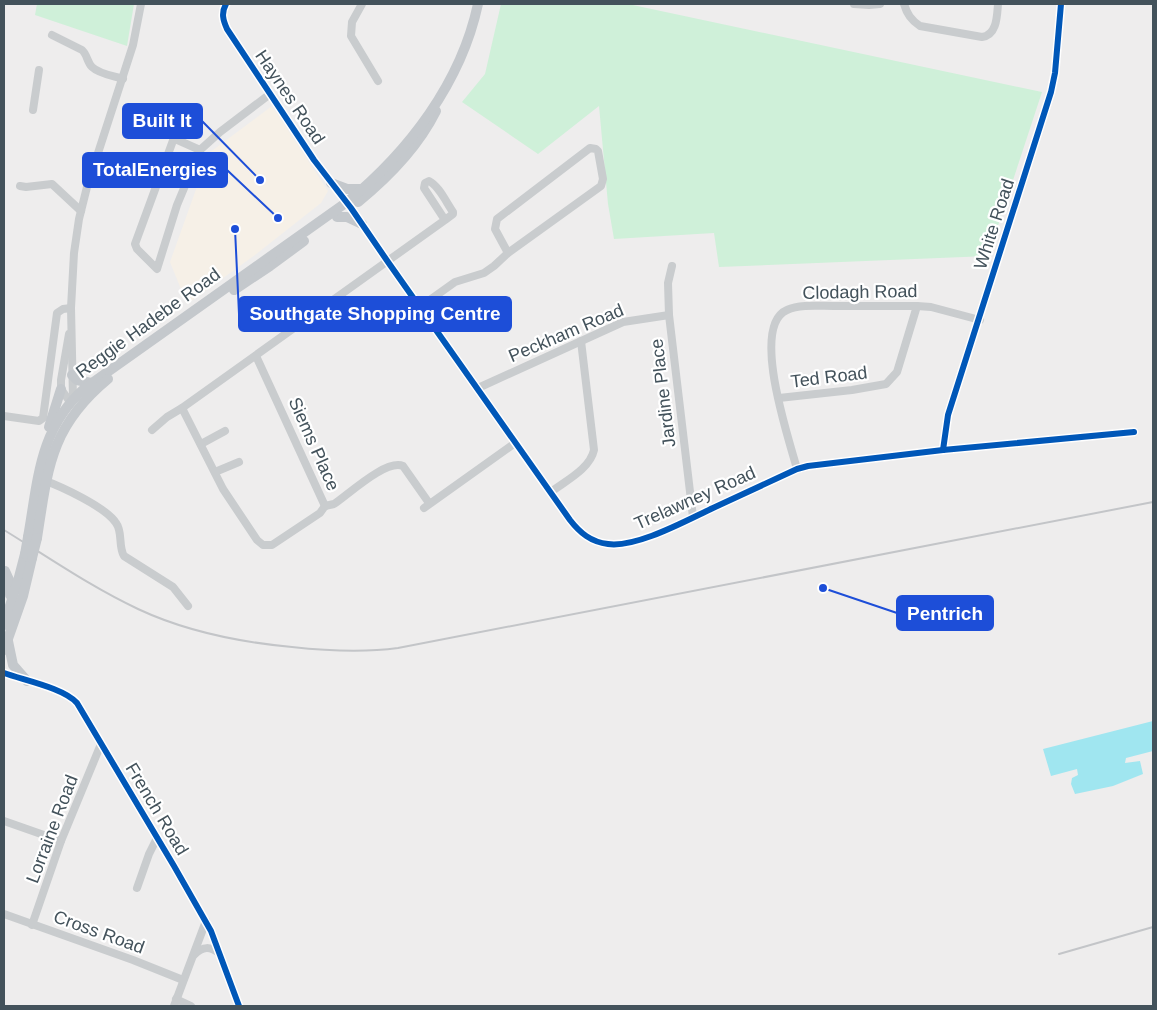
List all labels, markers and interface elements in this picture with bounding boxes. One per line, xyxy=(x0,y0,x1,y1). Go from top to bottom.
street label: Haynes Road xyxy=(251,46,329,148)
callout: Built It xyxy=(123,104,202,138)
text: Built It xyxy=(132,110,192,131)
callout: TotalEnergies xyxy=(83,153,227,187)
text: TotalEnergies xyxy=(93,159,217,180)
street label: White Road xyxy=(970,176,1018,272)
street label: Reggie Hadebe Road xyxy=(72,264,224,382)
street label: Clodagh Road xyxy=(802,281,918,303)
callout: Southgate Shopping Centre xyxy=(239,297,511,331)
street label: Peckham Road xyxy=(505,300,627,366)
text: Southgate Shopping Centre xyxy=(249,303,501,324)
street label: Jardine Place xyxy=(646,338,680,448)
street label: Ted Road xyxy=(790,362,868,392)
street label: Siems Place xyxy=(285,394,343,494)
street label: Trelawney Road xyxy=(631,462,759,534)
callout: Pentrich xyxy=(897,596,993,630)
text: Pentrich xyxy=(907,603,983,624)
street label: French Road xyxy=(122,759,192,859)
street label: Lorraine Road xyxy=(22,772,82,886)
street label: Cross Road xyxy=(51,906,147,958)

